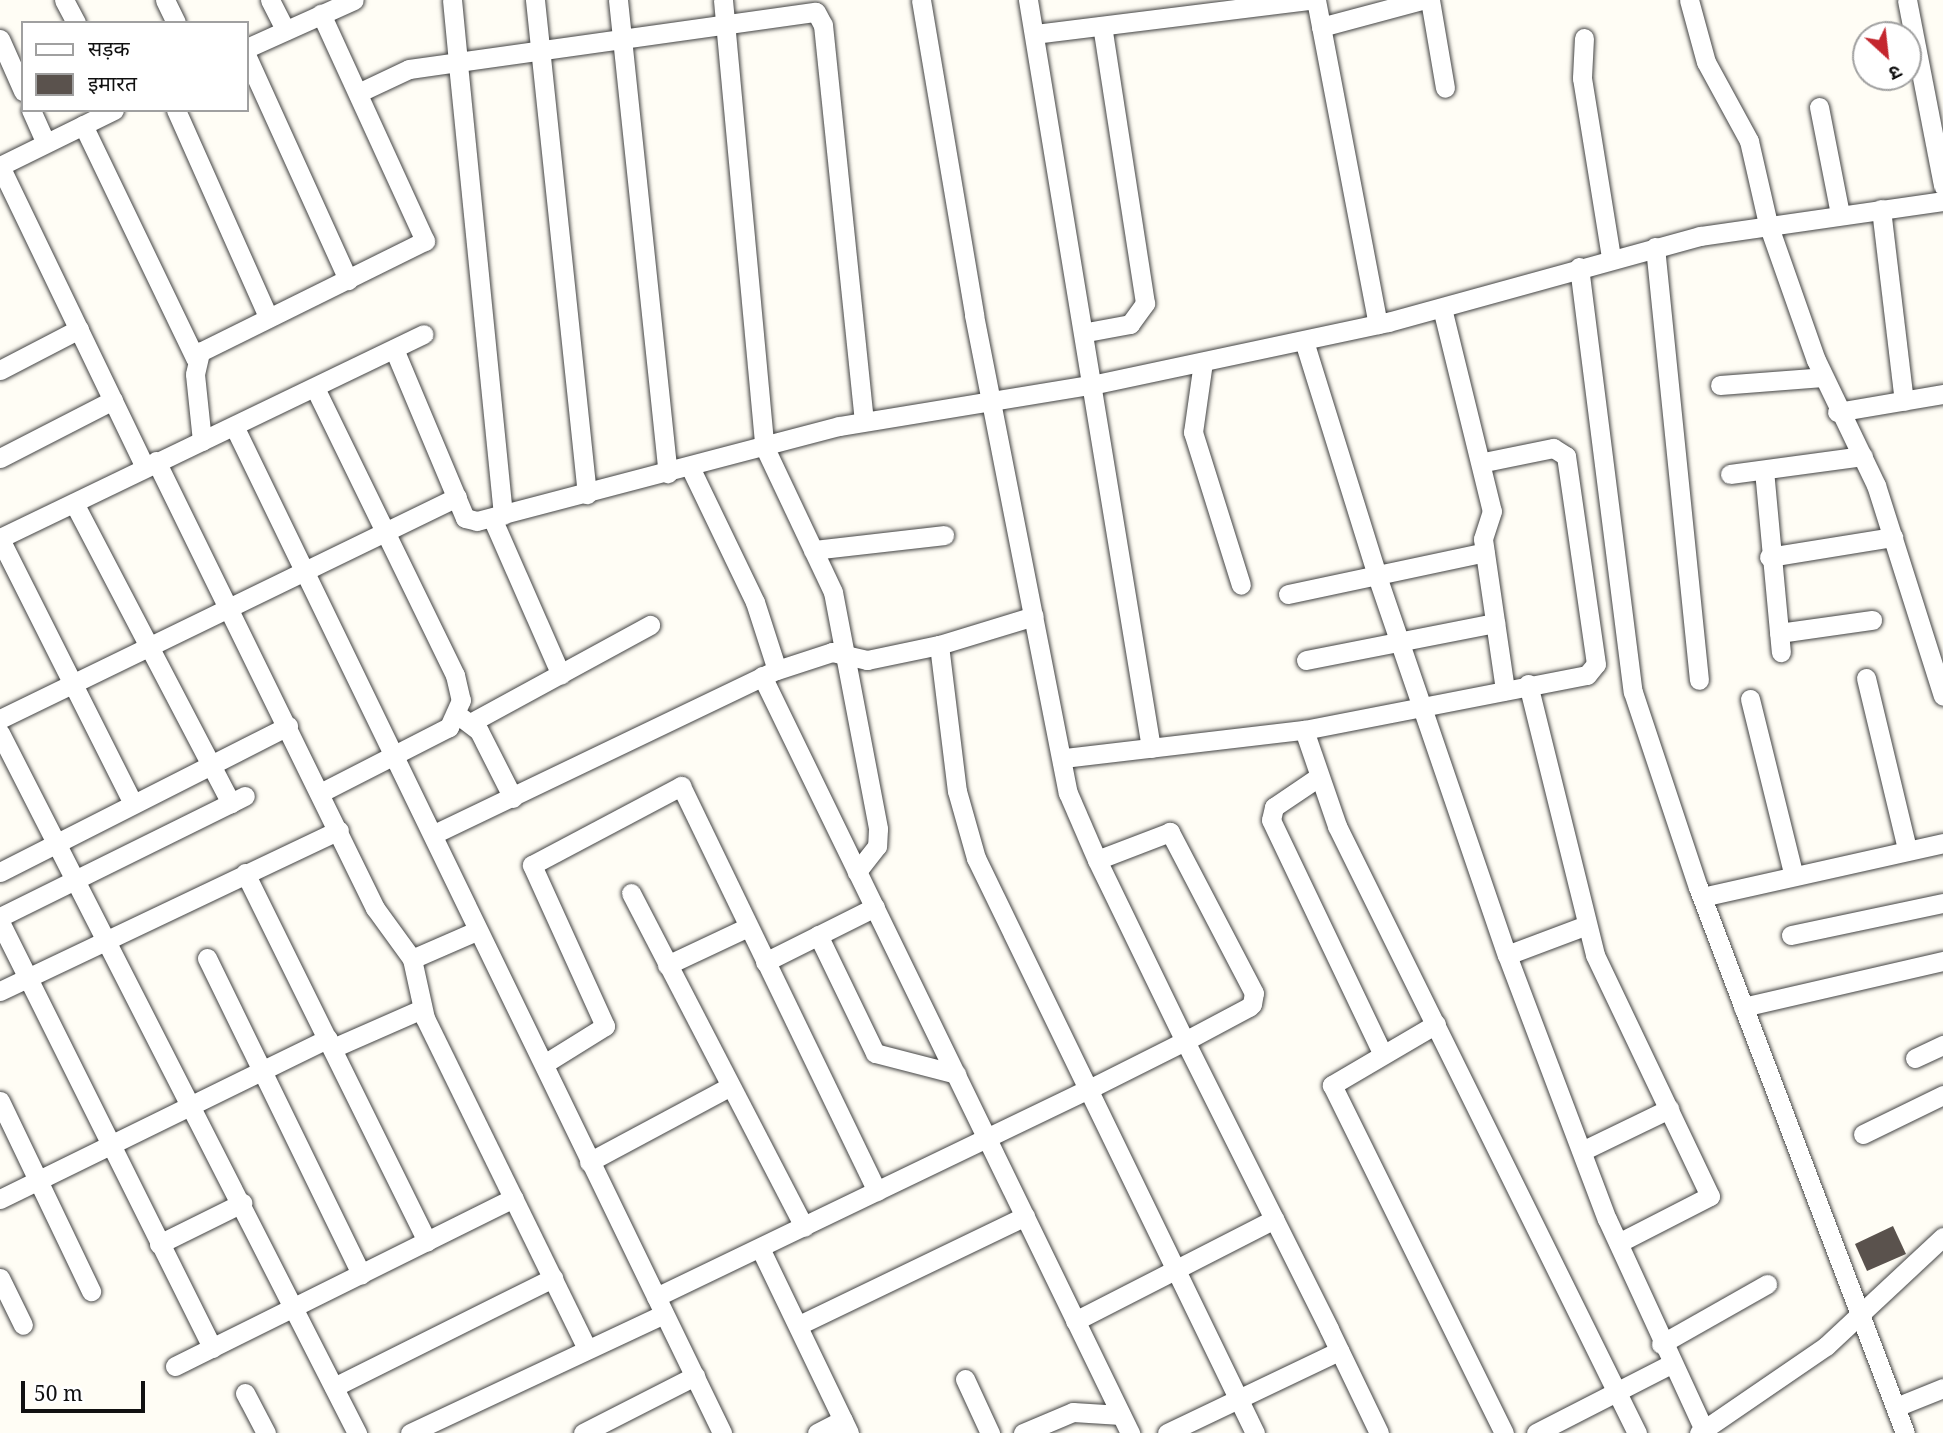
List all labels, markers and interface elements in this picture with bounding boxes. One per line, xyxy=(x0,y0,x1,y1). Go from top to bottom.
legend xyxy=(21,21,248,112)
north arrow xyxy=(1852,21,1922,91)
text: सड़क xyxy=(88,34,130,62)
text: उ xyxy=(1885,59,1906,87)
text: इमारत xyxy=(88,69,137,97)
scale bar xyxy=(24,1366,149,1410)
text: 50 m xyxy=(34,1379,83,1407)

